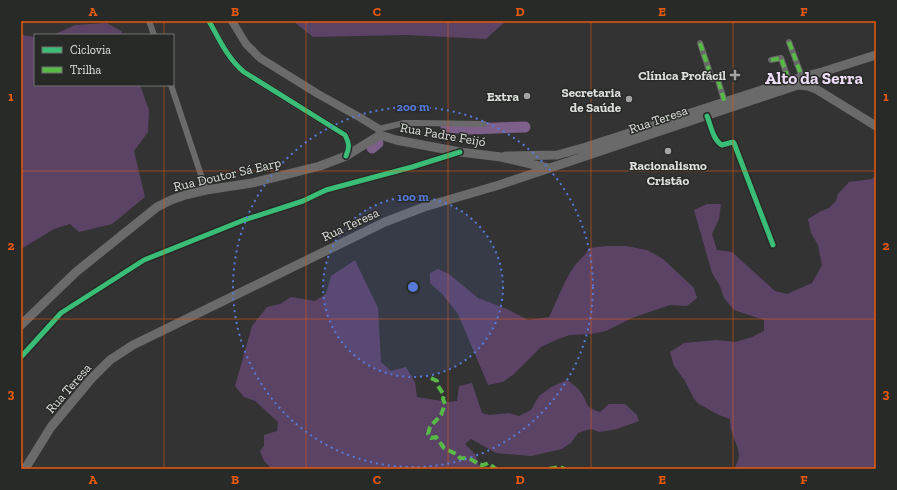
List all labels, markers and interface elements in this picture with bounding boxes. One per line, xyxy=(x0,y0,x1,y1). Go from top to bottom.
text: A xyxy=(89,4,98,19)
text: B xyxy=(231,4,239,19)
text: C xyxy=(373,4,381,19)
text: D xyxy=(515,4,525,19)
text: E xyxy=(658,4,666,19)
text: F xyxy=(800,4,808,19)
legend xyxy=(34,34,174,86)
text: Ciclovia xyxy=(70,43,111,57)
text: Trilha xyxy=(70,63,102,77)
place label: Clínica Profácil xyxy=(638,68,726,83)
district label: Alto da Serra xyxy=(765,68,863,88)
marker: Clínica Profácil xyxy=(729,69,741,81)
place label: Secretaria de Saúde xyxy=(561,85,622,115)
text: 1 xyxy=(8,89,14,104)
place label: Extra xyxy=(487,89,519,104)
text: 1 xyxy=(883,89,889,104)
marker: Extra xyxy=(522,91,532,101)
marker: Secretaria de Saúde xyxy=(624,94,634,104)
text: 200 m xyxy=(396,100,430,114)
street label: Rua Teresa xyxy=(627,102,690,137)
street label: Rua Padre Feijó xyxy=(399,120,487,150)
marker: Racionalismo Cristão xyxy=(663,146,673,156)
street label: Rua Doutor Sá Earp xyxy=(172,155,282,194)
place label: Racionalismo Cristão xyxy=(629,158,707,188)
text: 100 m xyxy=(397,190,429,204)
street label: Rua Teresa xyxy=(319,204,382,244)
text: 2 xyxy=(8,238,15,253)
text: 2 xyxy=(883,238,890,253)
centre of rings xyxy=(406,280,420,294)
street label: Rua Teresa xyxy=(43,360,95,416)
text: 3 xyxy=(8,386,15,401)
text: 3 xyxy=(883,386,890,401)
text: A xyxy=(89,472,98,487)
text: B xyxy=(231,472,239,487)
text: C xyxy=(373,472,381,487)
text: D xyxy=(515,472,525,487)
text: E xyxy=(658,472,666,487)
text: F xyxy=(800,472,808,487)

